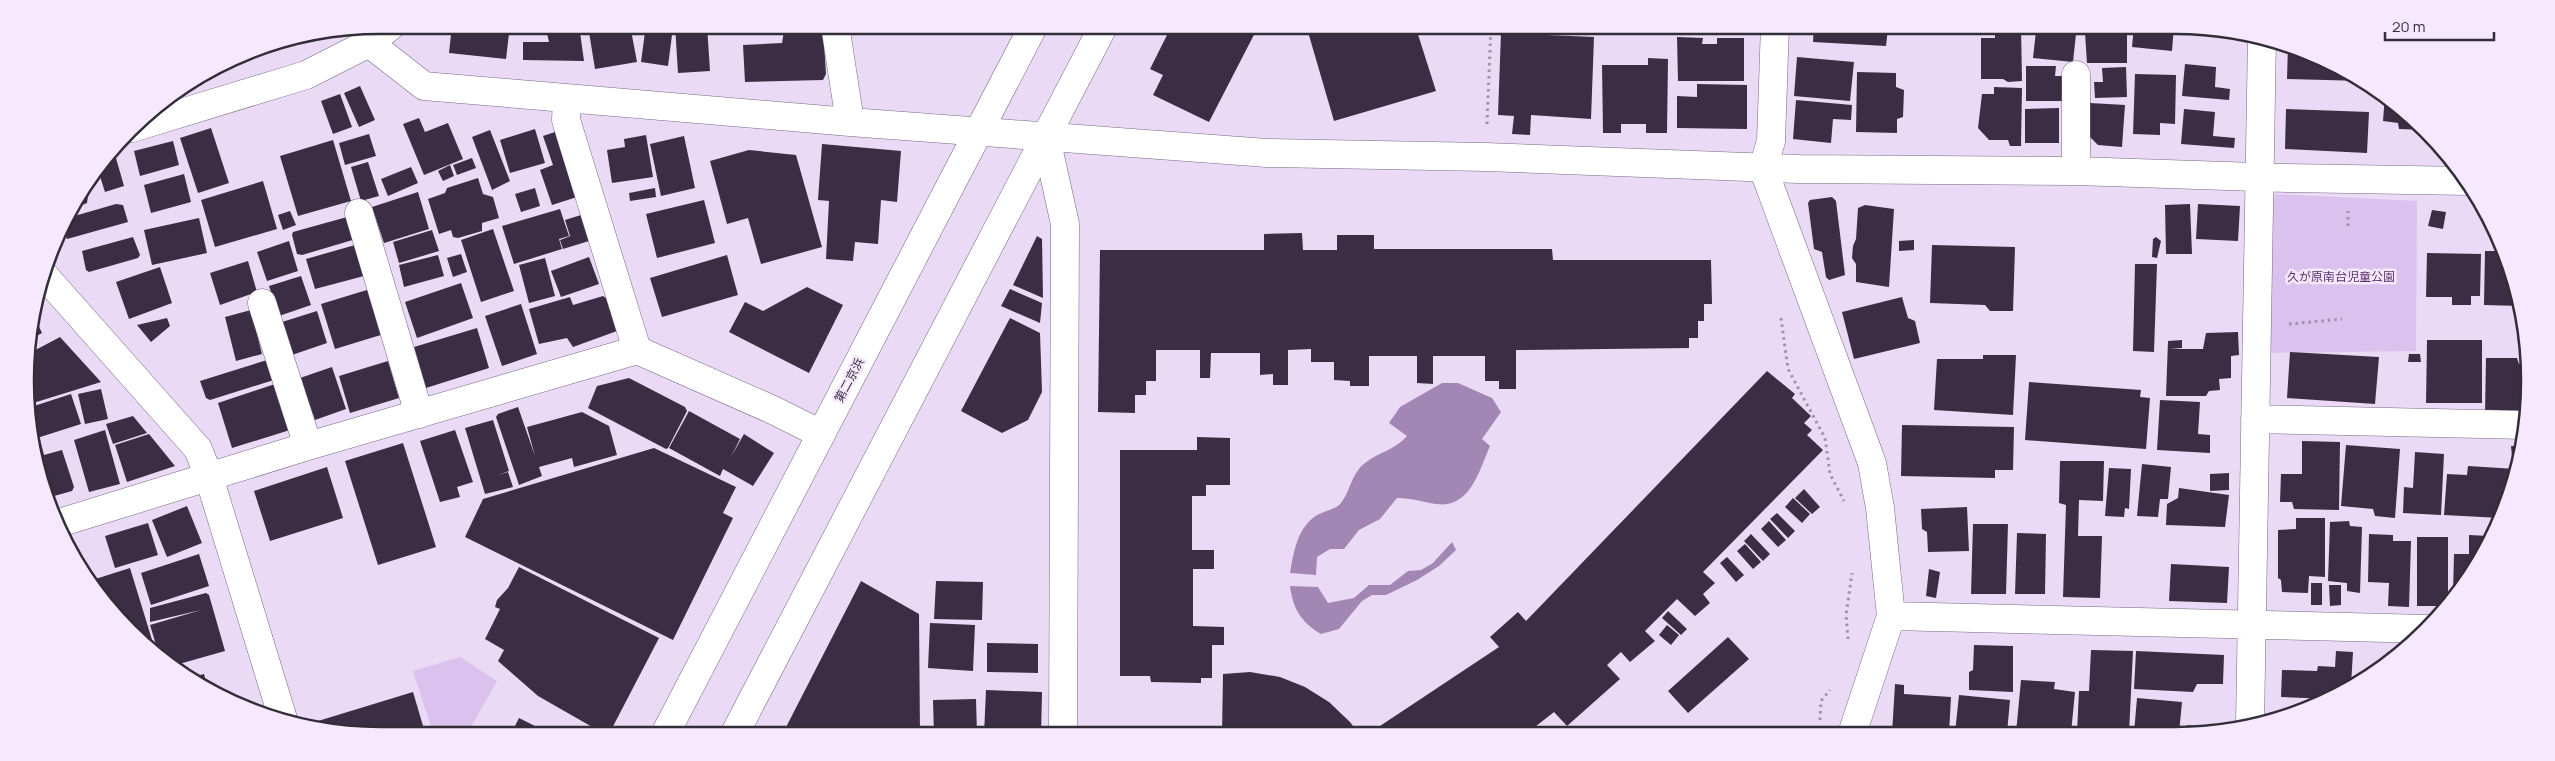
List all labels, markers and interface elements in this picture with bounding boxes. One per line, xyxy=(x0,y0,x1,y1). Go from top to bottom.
scale bar xyxy=(2385,10,2494,42)
text: 20 m xyxy=(2392,16,2425,37)
park label: 久が原南台児童公園 xyxy=(2287,268,2395,285)
street label: 第二京浜 xyxy=(830,355,868,405)

